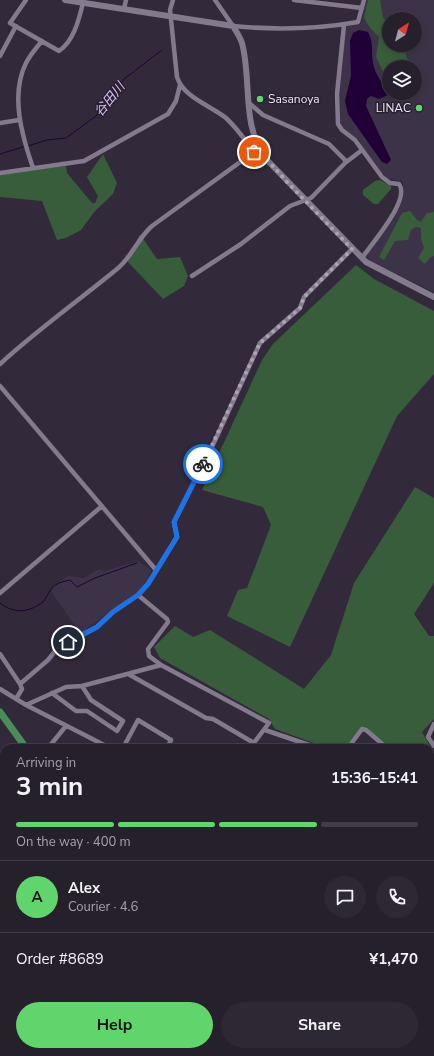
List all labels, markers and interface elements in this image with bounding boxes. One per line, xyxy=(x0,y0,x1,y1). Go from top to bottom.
north arrow xyxy=(382,12,422,52)
map controls xyxy=(382,12,422,100)
button: layers xyxy=(382,60,422,100)
water label: 谷田川 xyxy=(91,77,130,120)
place label: Sasanoya xyxy=(268,91,320,107)
marker: Sasanoya xyxy=(255,94,265,104)
place label: LINAC xyxy=(376,100,411,116)
marker: LINAC xyxy=(414,103,424,113)
pin xyxy=(237,135,271,169)
icon: bag xyxy=(243,141,265,163)
courier xyxy=(183,444,223,484)
icon: bike xyxy=(192,453,214,475)
pin xyxy=(51,625,85,659)
icon: home xyxy=(57,631,79,653)
text: Arriving in xyxy=(16,754,76,772)
text: 15:36–15:41 xyxy=(331,768,418,788)
text: 3 min xyxy=(16,769,83,804)
text: On the way · 400 m xyxy=(16,833,131,851)
button: chat xyxy=(324,876,366,918)
button: phone xyxy=(376,876,418,918)
text: Alex xyxy=(68,878,100,898)
text: A xyxy=(31,887,43,907)
text: Courier · 4.6 xyxy=(68,898,138,916)
text: Order #8689 xyxy=(16,949,104,969)
text: ¥1,470 xyxy=(369,949,418,969)
button: Help xyxy=(16,1002,213,1048)
button: Share xyxy=(221,1002,418,1048)

